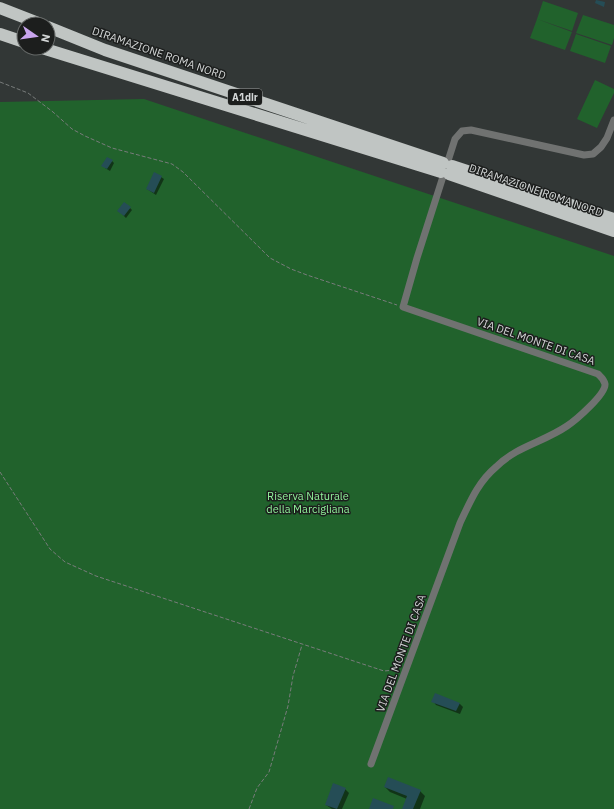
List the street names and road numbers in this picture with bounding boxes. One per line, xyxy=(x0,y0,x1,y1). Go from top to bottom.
street label: DIRAMAZIONE ROMA NORD xyxy=(90,24,228,82)
road number: A1dir xyxy=(228,89,262,105)
street label: DIRAMAZIONE ROMA NORD xyxy=(467,161,605,219)
street label: VIA DEL MONTE DI CASA xyxy=(475,314,597,368)
street label: VIA DEL MONTE DI CASA xyxy=(373,592,429,714)

